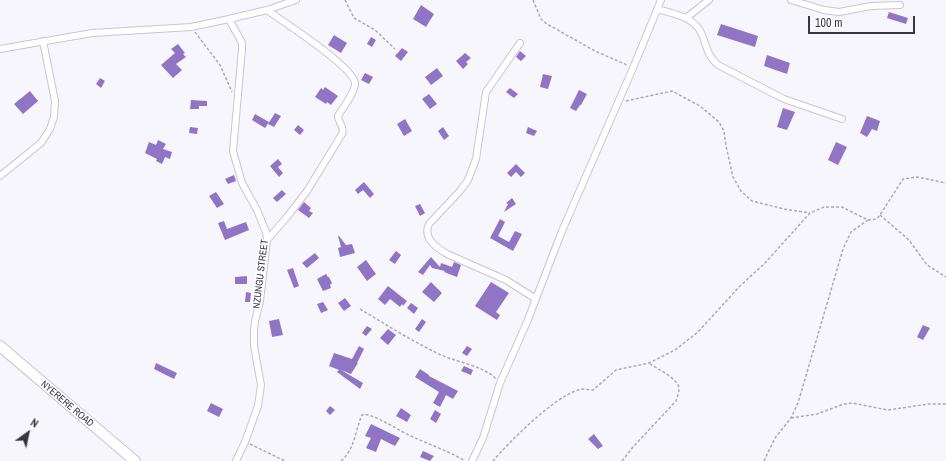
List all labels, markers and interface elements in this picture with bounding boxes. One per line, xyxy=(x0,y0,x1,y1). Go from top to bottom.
scale bar xyxy=(810,8,917,34)
text: 100 m xyxy=(815,15,842,31)
street label: NZUNGU STREET xyxy=(251,239,271,309)
street label: NYERERE ROAD xyxy=(38,378,96,430)
north arrow xyxy=(8,413,48,453)
text: N xyxy=(28,415,41,431)

